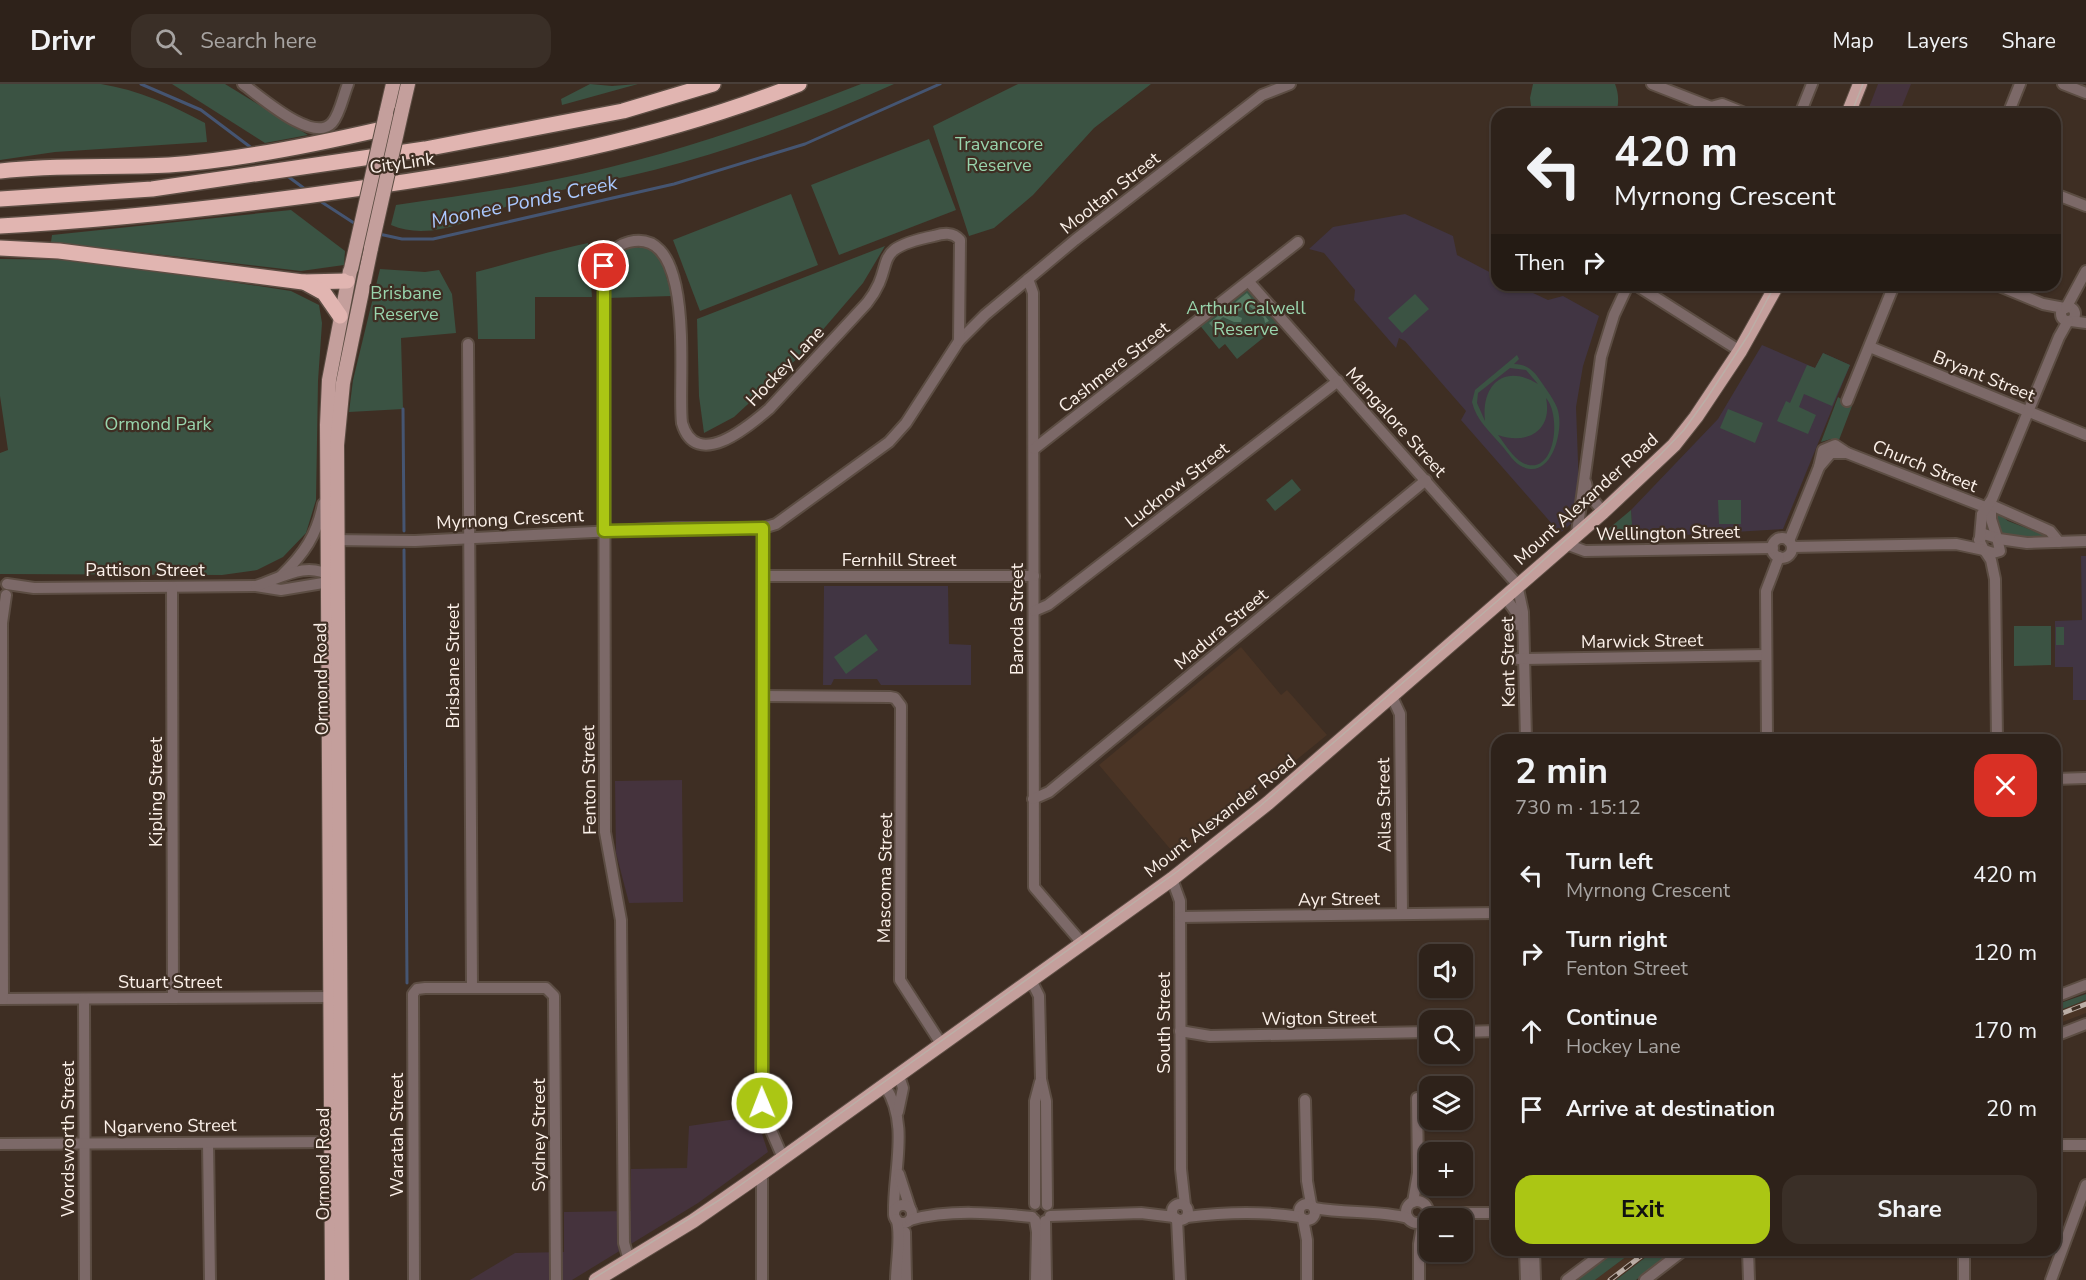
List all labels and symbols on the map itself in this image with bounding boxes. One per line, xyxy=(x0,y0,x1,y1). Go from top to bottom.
park label: Travancore Reserve xyxy=(955,132,1043,177)
street label: CityLink xyxy=(368,146,437,179)
street label: Mooltan Street xyxy=(1055,146,1165,240)
water label: Moonee Ponds Creek xyxy=(428,169,621,235)
pin xyxy=(578,240,629,291)
park label: Brisbane Reserve xyxy=(370,281,442,326)
park label: Arthur Calwell Reserve xyxy=(1186,296,1306,341)
street label: Cashmere Street xyxy=(1053,316,1175,418)
street label: Hockey Lane xyxy=(741,321,829,411)
street label: Bryant Street xyxy=(1929,345,2039,408)
street label: Mangalore Street xyxy=(1340,362,1452,483)
park label: Ormond Park xyxy=(105,412,212,436)
street label: Mount Alexander Road xyxy=(1509,428,1663,570)
street label: Church Street xyxy=(1869,434,1982,498)
street label: Lucknow Street xyxy=(1120,436,1235,533)
street label: Myrnong Crescent xyxy=(436,503,585,535)
street label: Wellington Street xyxy=(1596,520,1741,546)
street label: Fernhill Street xyxy=(842,548,957,572)
street label: Pattison Street xyxy=(85,558,206,582)
street label: Baroda Street xyxy=(1005,562,1029,675)
street label: Madura Street xyxy=(1169,582,1273,675)
street label: Brisbane Street xyxy=(441,603,465,729)
street label: Kent Street xyxy=(1495,616,1521,708)
street label: Ormond Road xyxy=(308,622,334,736)
street label: Marwick Street xyxy=(1581,628,1704,654)
street label: Fenton Street xyxy=(576,724,602,835)
street label: Kipling Street xyxy=(144,736,168,847)
street label: Mount Alexander Road xyxy=(1139,749,1301,883)
street label: Ailsa Street xyxy=(1371,757,1397,852)
street label: Mascoma Street xyxy=(872,812,898,943)
street label: Ayr Street xyxy=(1298,886,1381,912)
street label: Stuart Street xyxy=(118,970,223,994)
street label: South Street xyxy=(1152,972,1176,1074)
street label: Wigton Street xyxy=(1261,1005,1377,1031)
street label: Wordsworth Street xyxy=(56,1060,80,1217)
position arrow xyxy=(730,1071,794,1135)
street label: Waratah Street xyxy=(385,1072,409,1197)
street label: Sydney Street xyxy=(527,1078,551,1192)
street label: Ormond Road xyxy=(311,1108,335,1220)
street label: Ngarveno Street xyxy=(103,1113,237,1139)

